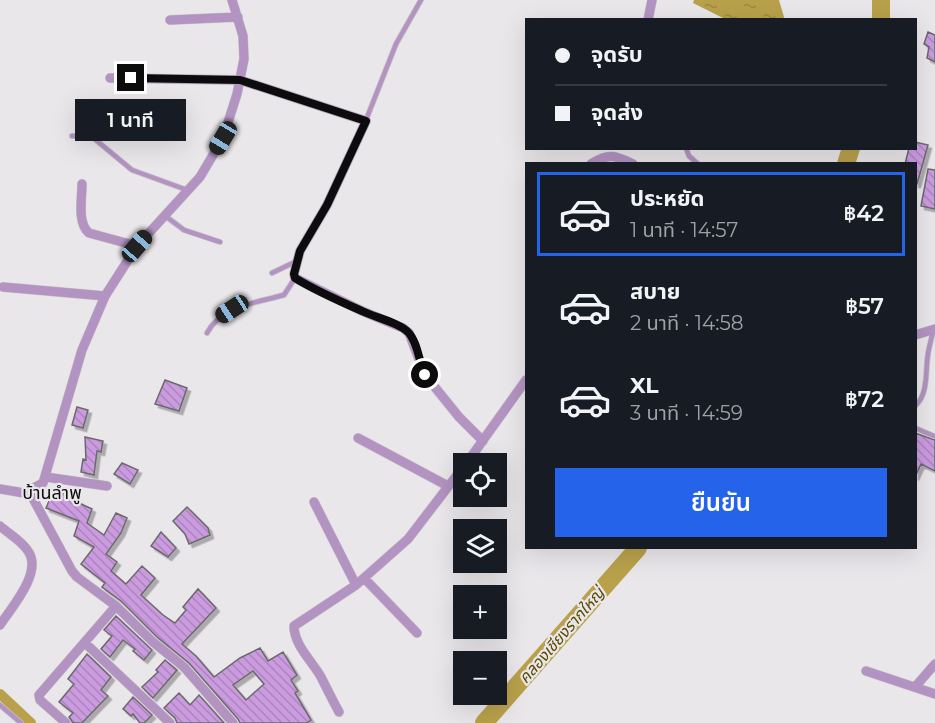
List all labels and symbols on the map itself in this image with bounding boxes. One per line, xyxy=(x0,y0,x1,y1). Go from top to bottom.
route end xyxy=(117,64,144,91)
callout: 1 นาที xyxy=(76,99,186,141)
car xyxy=(206,118,240,158)
car xyxy=(118,227,156,265)
car xyxy=(212,292,252,326)
route start xyxy=(411,361,438,388)
district label: บ้านลำพู xyxy=(22,482,82,505)
water label: คลองเชียงรากใหญ่ xyxy=(515,582,609,687)

